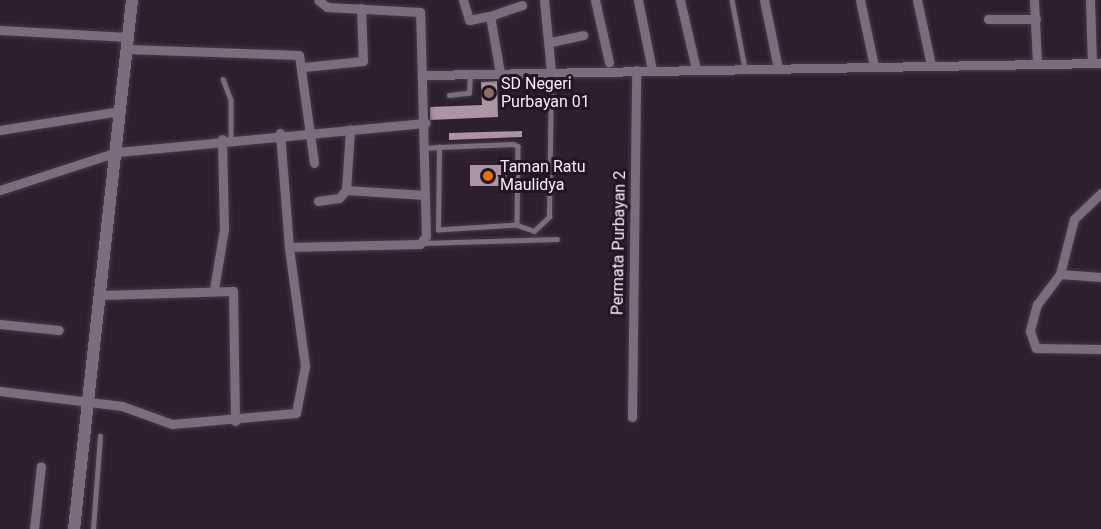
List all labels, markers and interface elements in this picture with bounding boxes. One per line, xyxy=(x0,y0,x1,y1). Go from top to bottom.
place label: SD Negeri Purbayan 01 xyxy=(501,74,590,112)
marker: SD Negeri Purbayan 01 xyxy=(482,86,496,100)
place label: Taman Ratu Maulidya xyxy=(500,157,586,195)
marker: Taman Ratu Maulidya xyxy=(481,169,495,183)
street label: Permata Purbayan 2 xyxy=(608,171,630,315)

